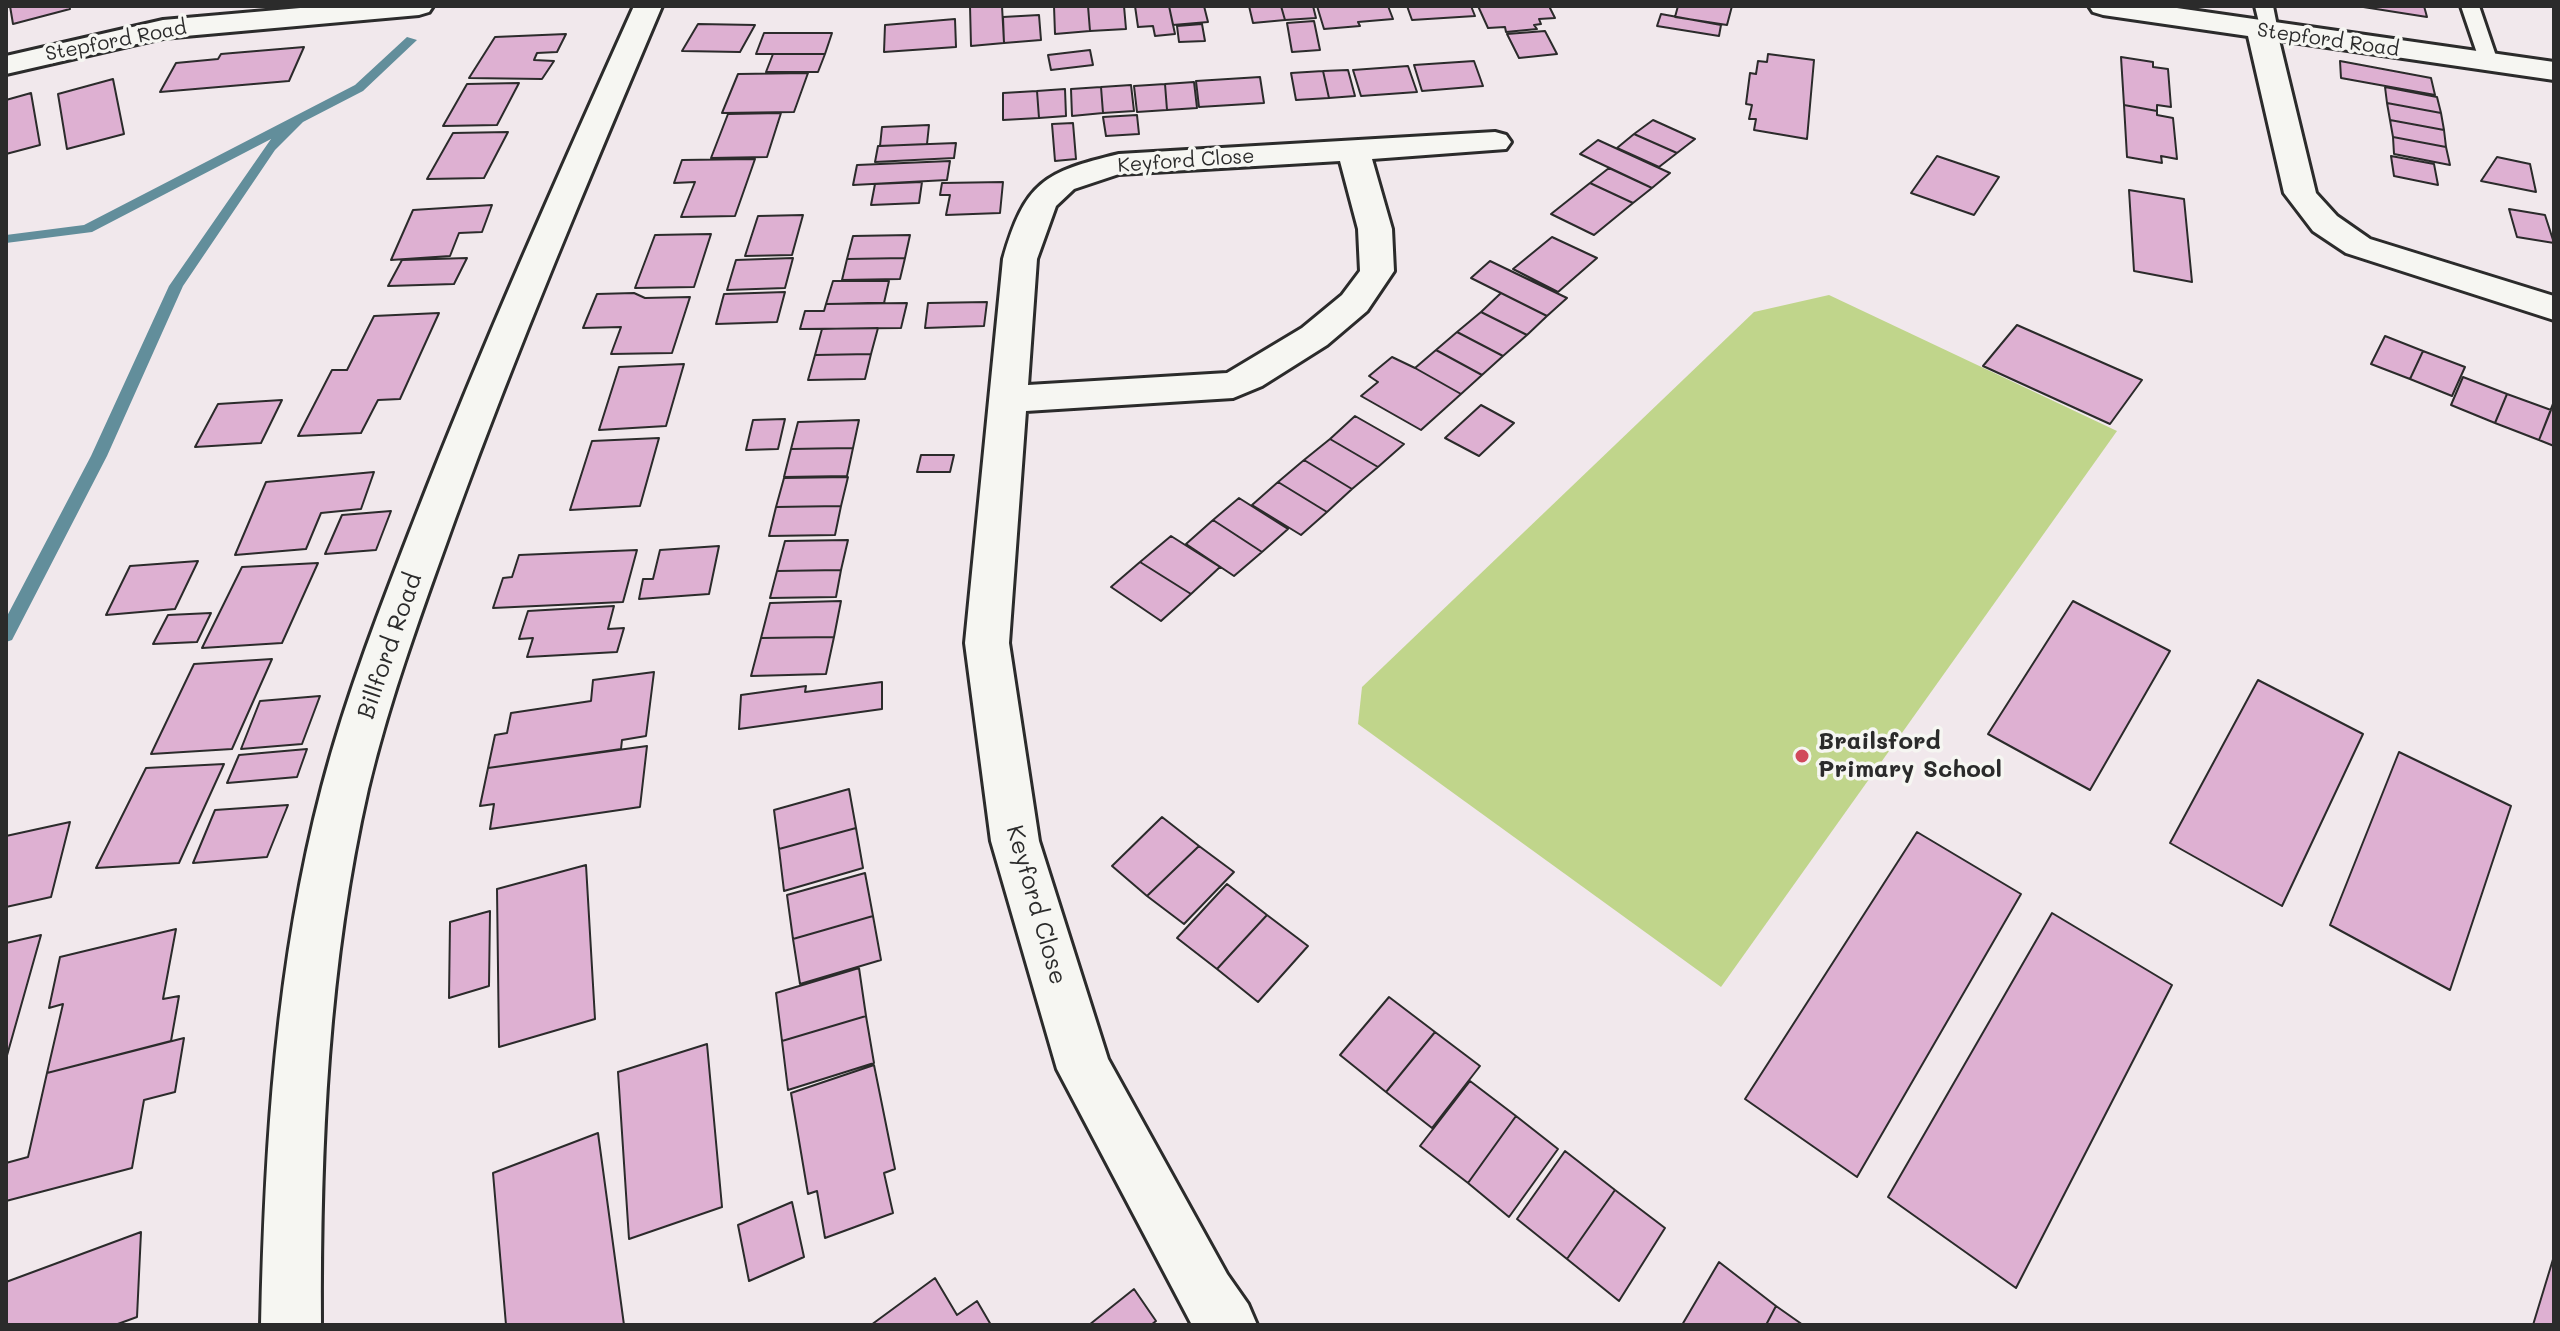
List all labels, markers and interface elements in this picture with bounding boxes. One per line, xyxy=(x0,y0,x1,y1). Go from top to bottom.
street label: Stepford Road xyxy=(43,16,189,66)
street label: Stepford Road xyxy=(2255,18,2401,62)
street label: Keyford Close xyxy=(1117,144,1255,178)
street label: Billford Road xyxy=(352,569,428,723)
place label: Brailsford Primary School xyxy=(1818,728,2002,784)
marker: Brailsford Primary School xyxy=(1793,747,1811,765)
street label: Keyford Close xyxy=(1000,822,1072,988)

